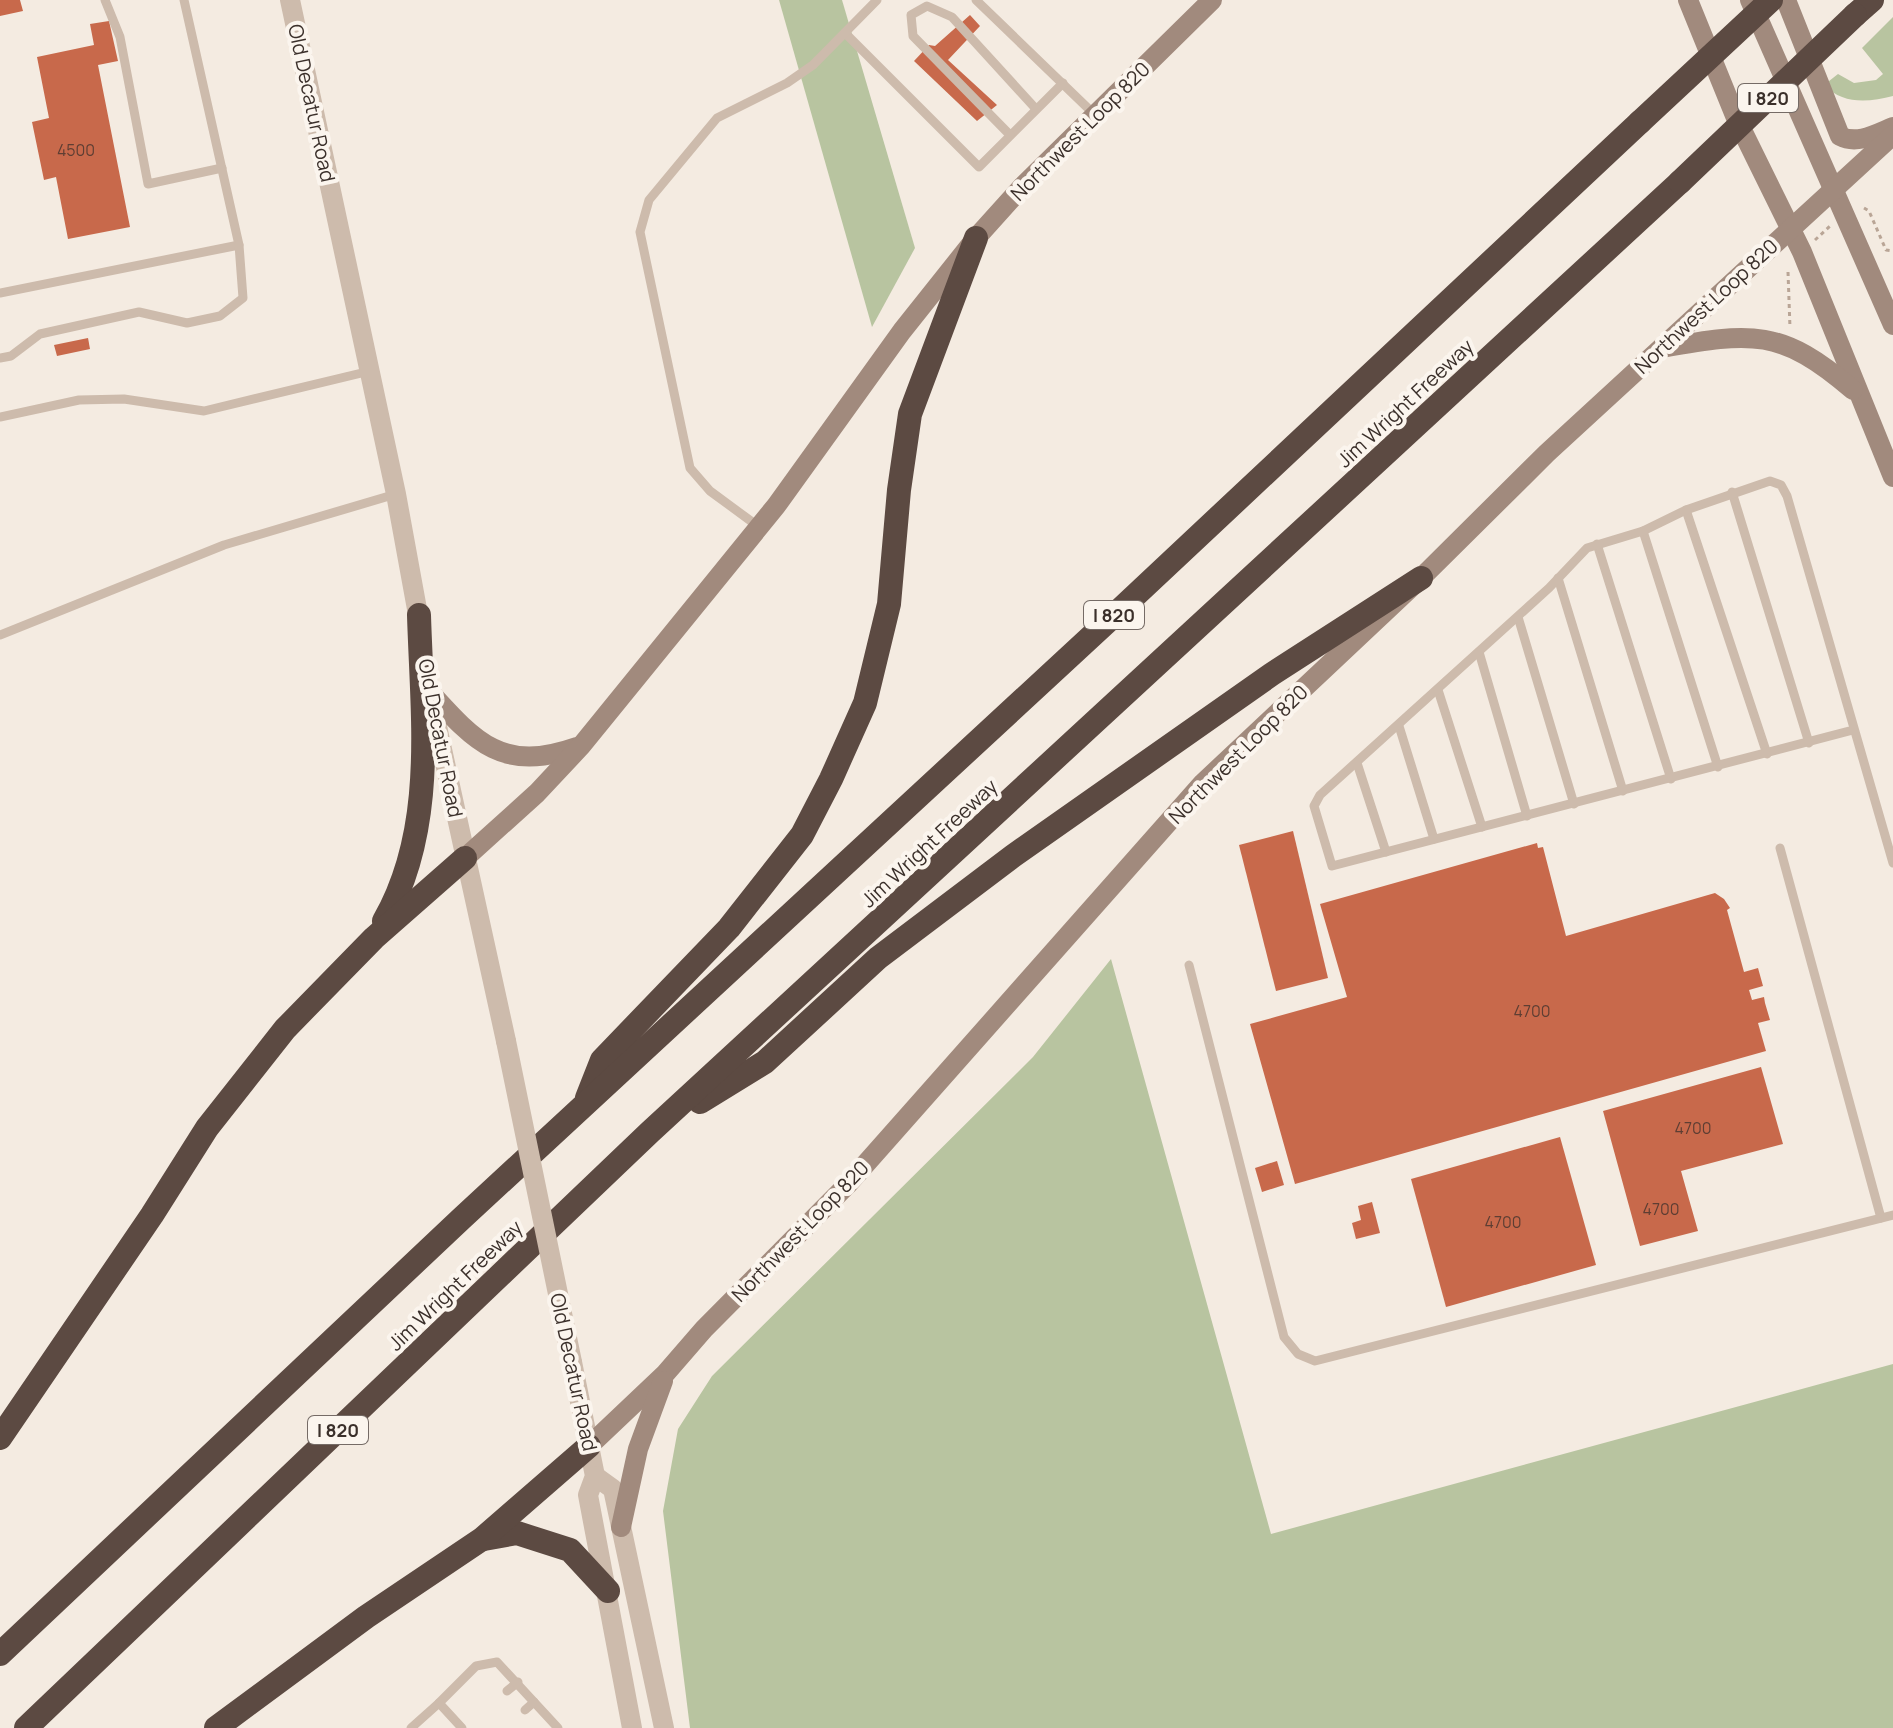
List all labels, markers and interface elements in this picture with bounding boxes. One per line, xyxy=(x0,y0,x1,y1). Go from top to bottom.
street label: Old Decatur Road xyxy=(282,22,342,184)
street label: Northwest Loop 820 xyxy=(1004,55,1156,207)
road number: I 820 xyxy=(1738,84,1798,112)
house number: 4500 xyxy=(57,139,95,161)
street label: Northwest Loop 820 xyxy=(1629,232,1783,380)
street label: Jim Wright Freeway xyxy=(1331,332,1479,473)
road number: I 820 xyxy=(1084,601,1144,629)
street label: Old Decatur Road xyxy=(412,657,470,819)
street label: Northwest Loop 820 xyxy=(1162,678,1314,830)
street label: Jim Wright Freeway xyxy=(855,772,1003,913)
house number: 4700 xyxy=(1514,1000,1550,1022)
house number: 4700 xyxy=(1675,1117,1711,1139)
street label: Northwest Loop 820 xyxy=(725,1154,875,1308)
house number: 4700 xyxy=(1643,1198,1679,1220)
house number: 4700 xyxy=(1485,1211,1521,1233)
street label: Jim Wright Freeway xyxy=(382,1213,528,1356)
street label: Old Decatur Road xyxy=(544,1291,604,1453)
road number: I 820 xyxy=(308,1416,368,1444)

